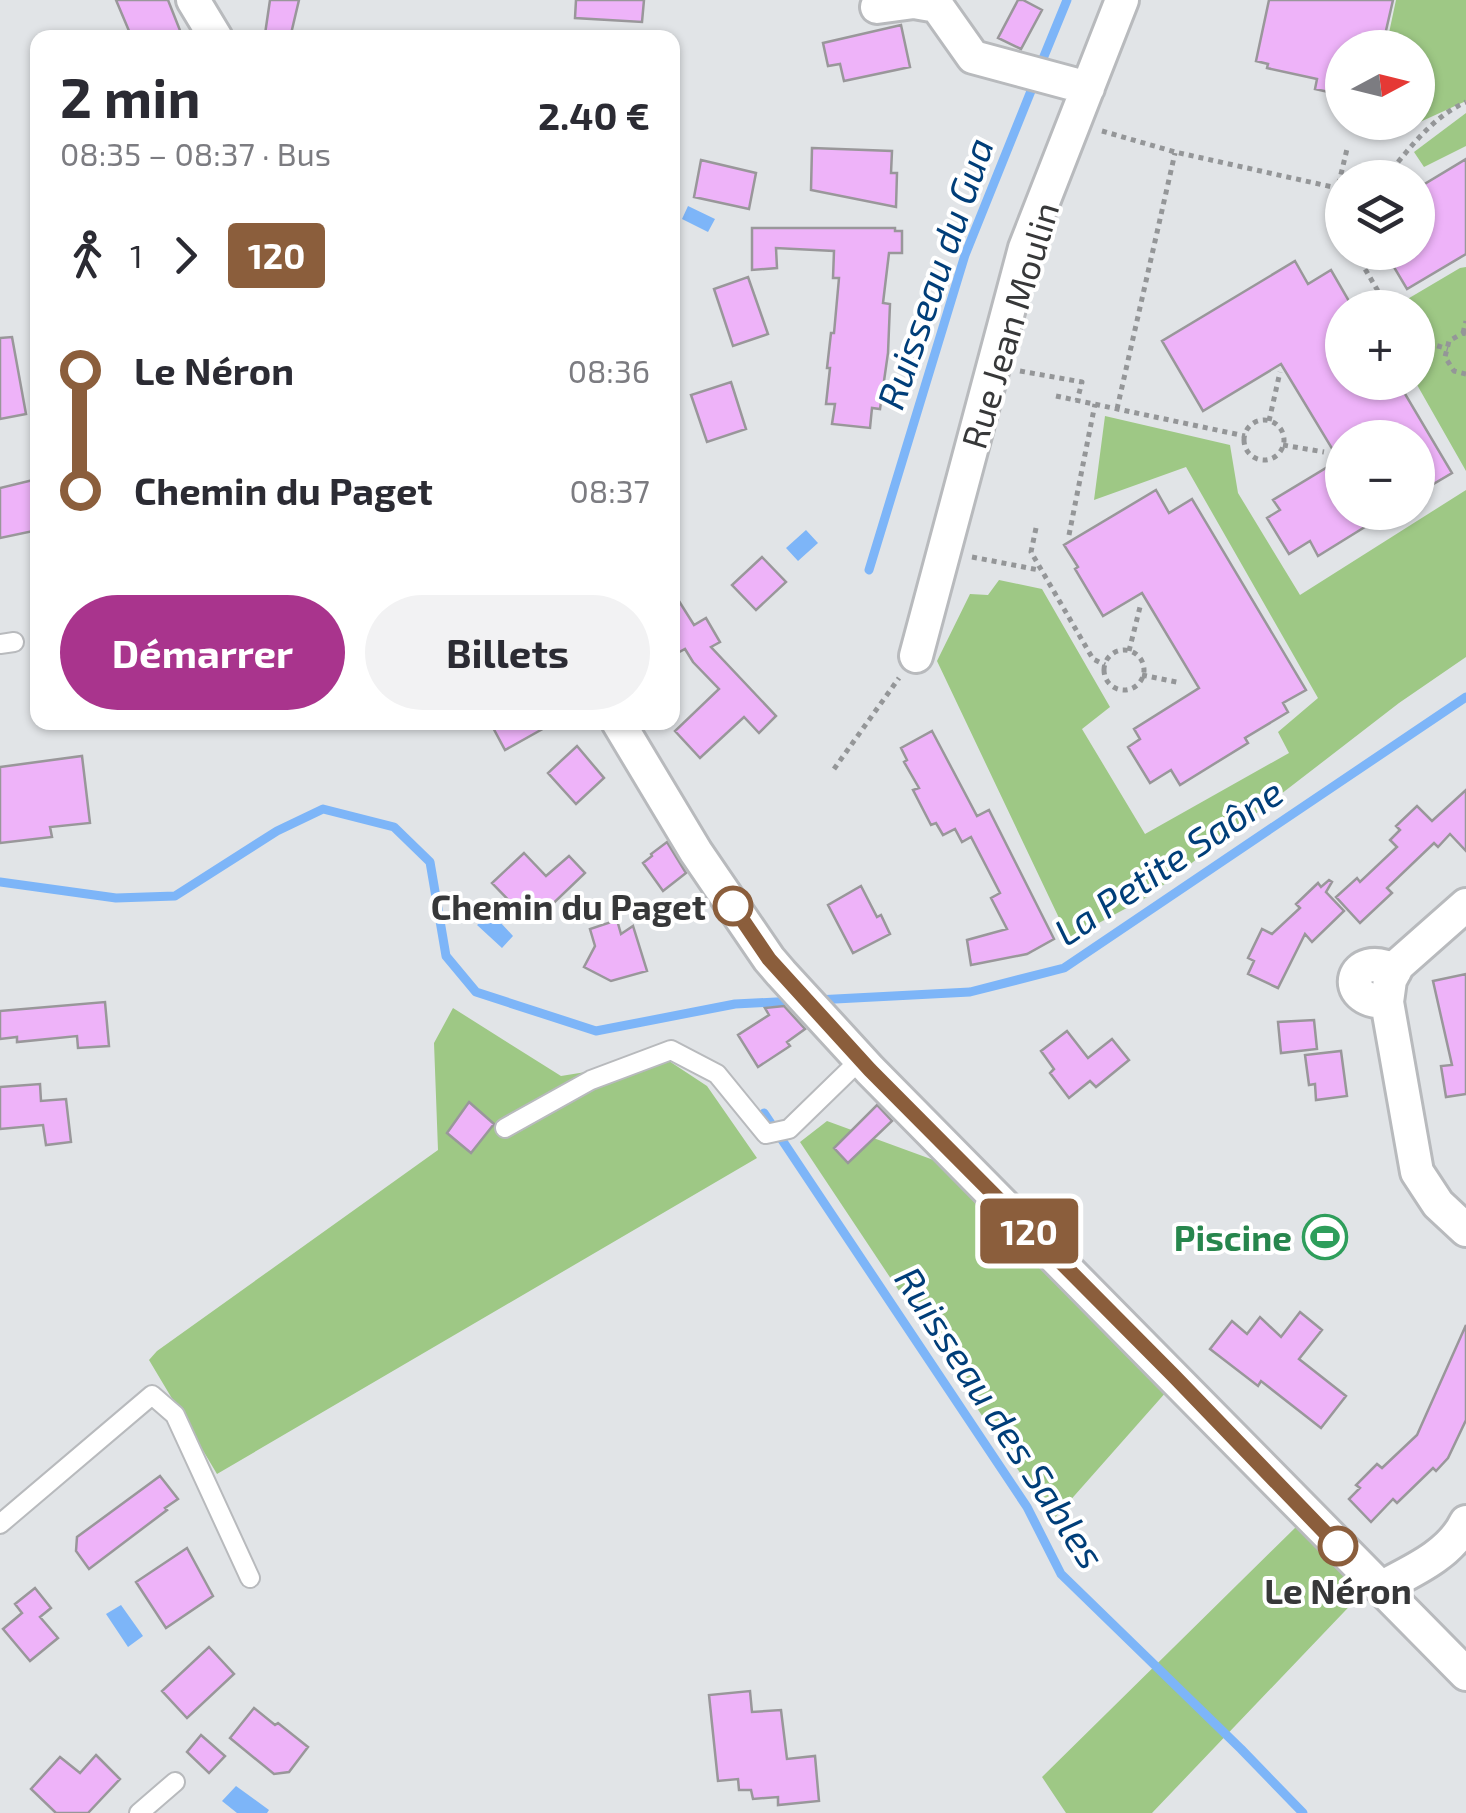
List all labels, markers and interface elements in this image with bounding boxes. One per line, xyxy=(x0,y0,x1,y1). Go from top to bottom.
north arrow xyxy=(1325,30,1435,140)
map controls xyxy=(1325,30,1435,530)
text: 2 min xyxy=(60,63,201,129)
text: 2.40 € xyxy=(538,92,650,138)
water label: Ruisseau du Gua xyxy=(866,131,1002,415)
text: 08:35 – 08:37 · Bus xyxy=(60,134,331,172)
button: layers xyxy=(1325,160,1435,270)
street label: Rue Jean Moulin xyxy=(952,197,1066,453)
icon: walk xyxy=(60,228,115,283)
icon: forward xyxy=(158,228,213,283)
text: 120 xyxy=(248,234,305,276)
text: 1 xyxy=(130,236,143,274)
button: + xyxy=(1325,290,1435,400)
text: Le Néron xyxy=(134,347,294,393)
text: 08:36 xyxy=(568,351,650,389)
button: − xyxy=(1325,420,1435,530)
text: Chemin du Paget xyxy=(134,467,433,513)
text: 08:37 xyxy=(570,471,650,509)
button: Démarrer xyxy=(60,595,345,710)
button: Billets xyxy=(365,595,650,710)
water label: La Petite Saône xyxy=(1045,768,1291,954)
place label: Chemin du Paget xyxy=(431,885,706,927)
marker: Chemin du Paget xyxy=(714,887,752,925)
line badge: 120 xyxy=(972,1198,1086,1264)
text: 120 xyxy=(1000,1210,1058,1252)
sports icon: Piscine xyxy=(1302,1214,1348,1260)
place label: Piscine xyxy=(1174,1216,1292,1258)
water label: Ruisseau des Sables xyxy=(886,1258,1116,1576)
marker: Le Néron xyxy=(1319,1527,1357,1565)
place label: Le Néron xyxy=(1264,1569,1412,1611)

